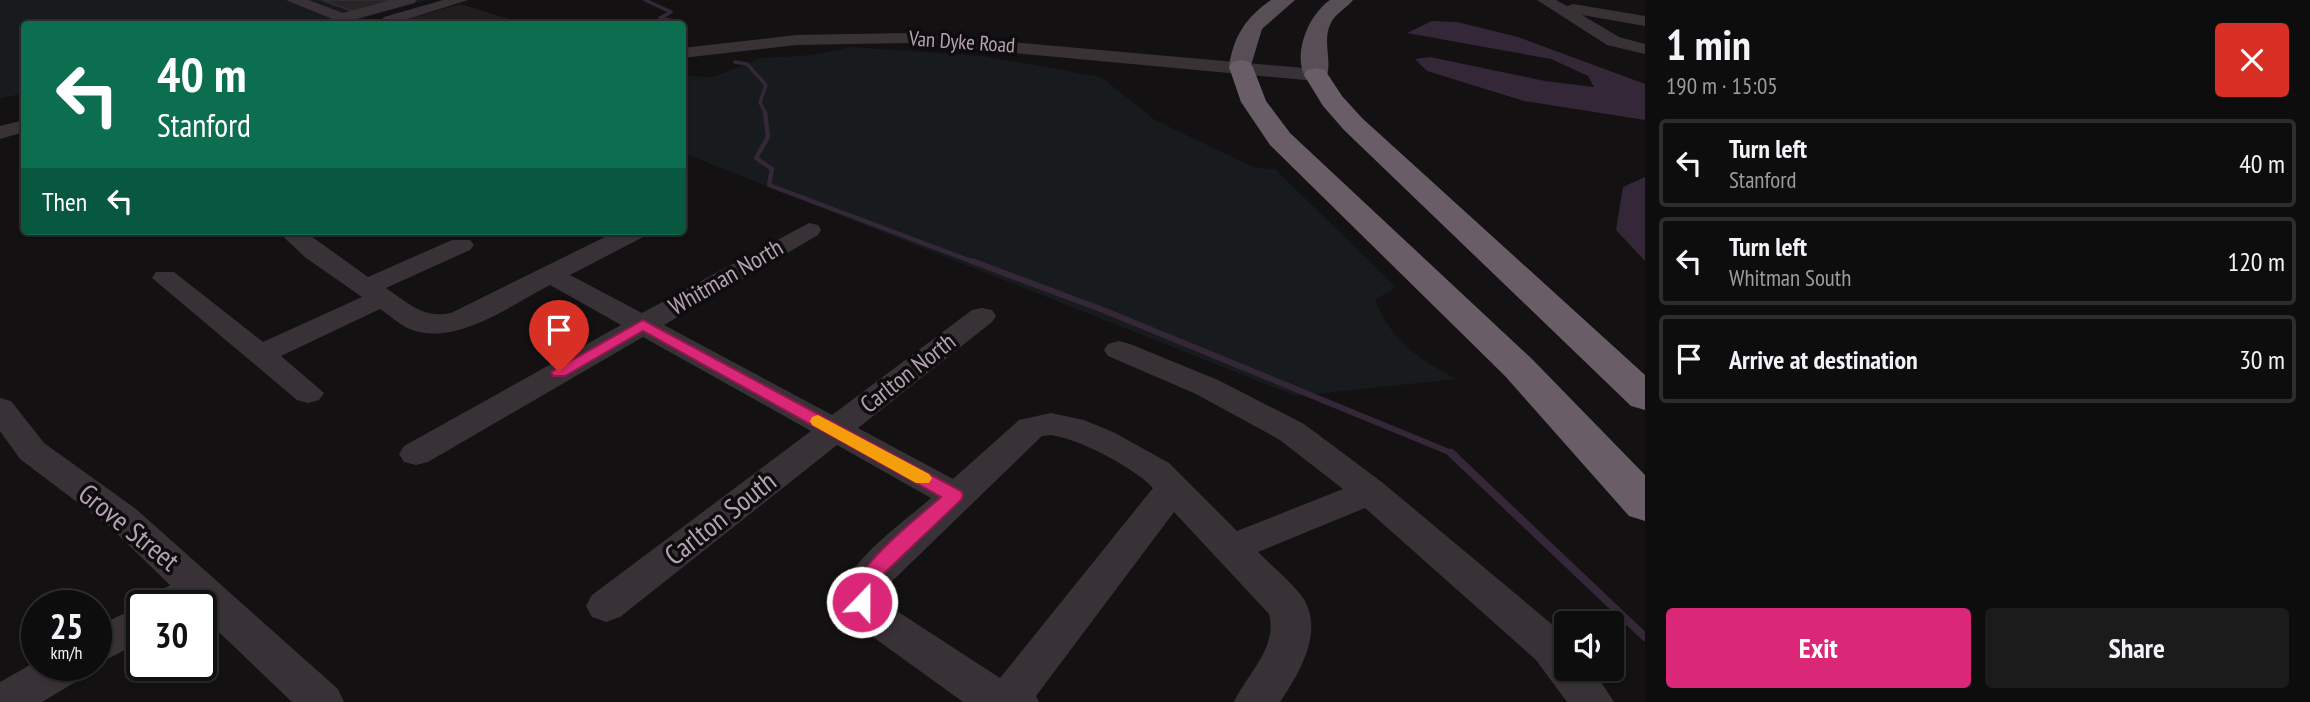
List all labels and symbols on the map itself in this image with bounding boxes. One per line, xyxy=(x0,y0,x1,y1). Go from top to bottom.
street label: Van Dyke Road xyxy=(907,24,1016,59)
street label: Whitman North xyxy=(663,231,788,322)
pin xyxy=(529,300,589,372)
street label: Carlton North xyxy=(854,326,962,419)
street label: Carlton South xyxy=(656,462,783,573)
street label: Grove Street xyxy=(71,475,188,579)
position arrow xyxy=(825,565,899,639)
speed limit sign: 30 xyxy=(126,590,217,681)

